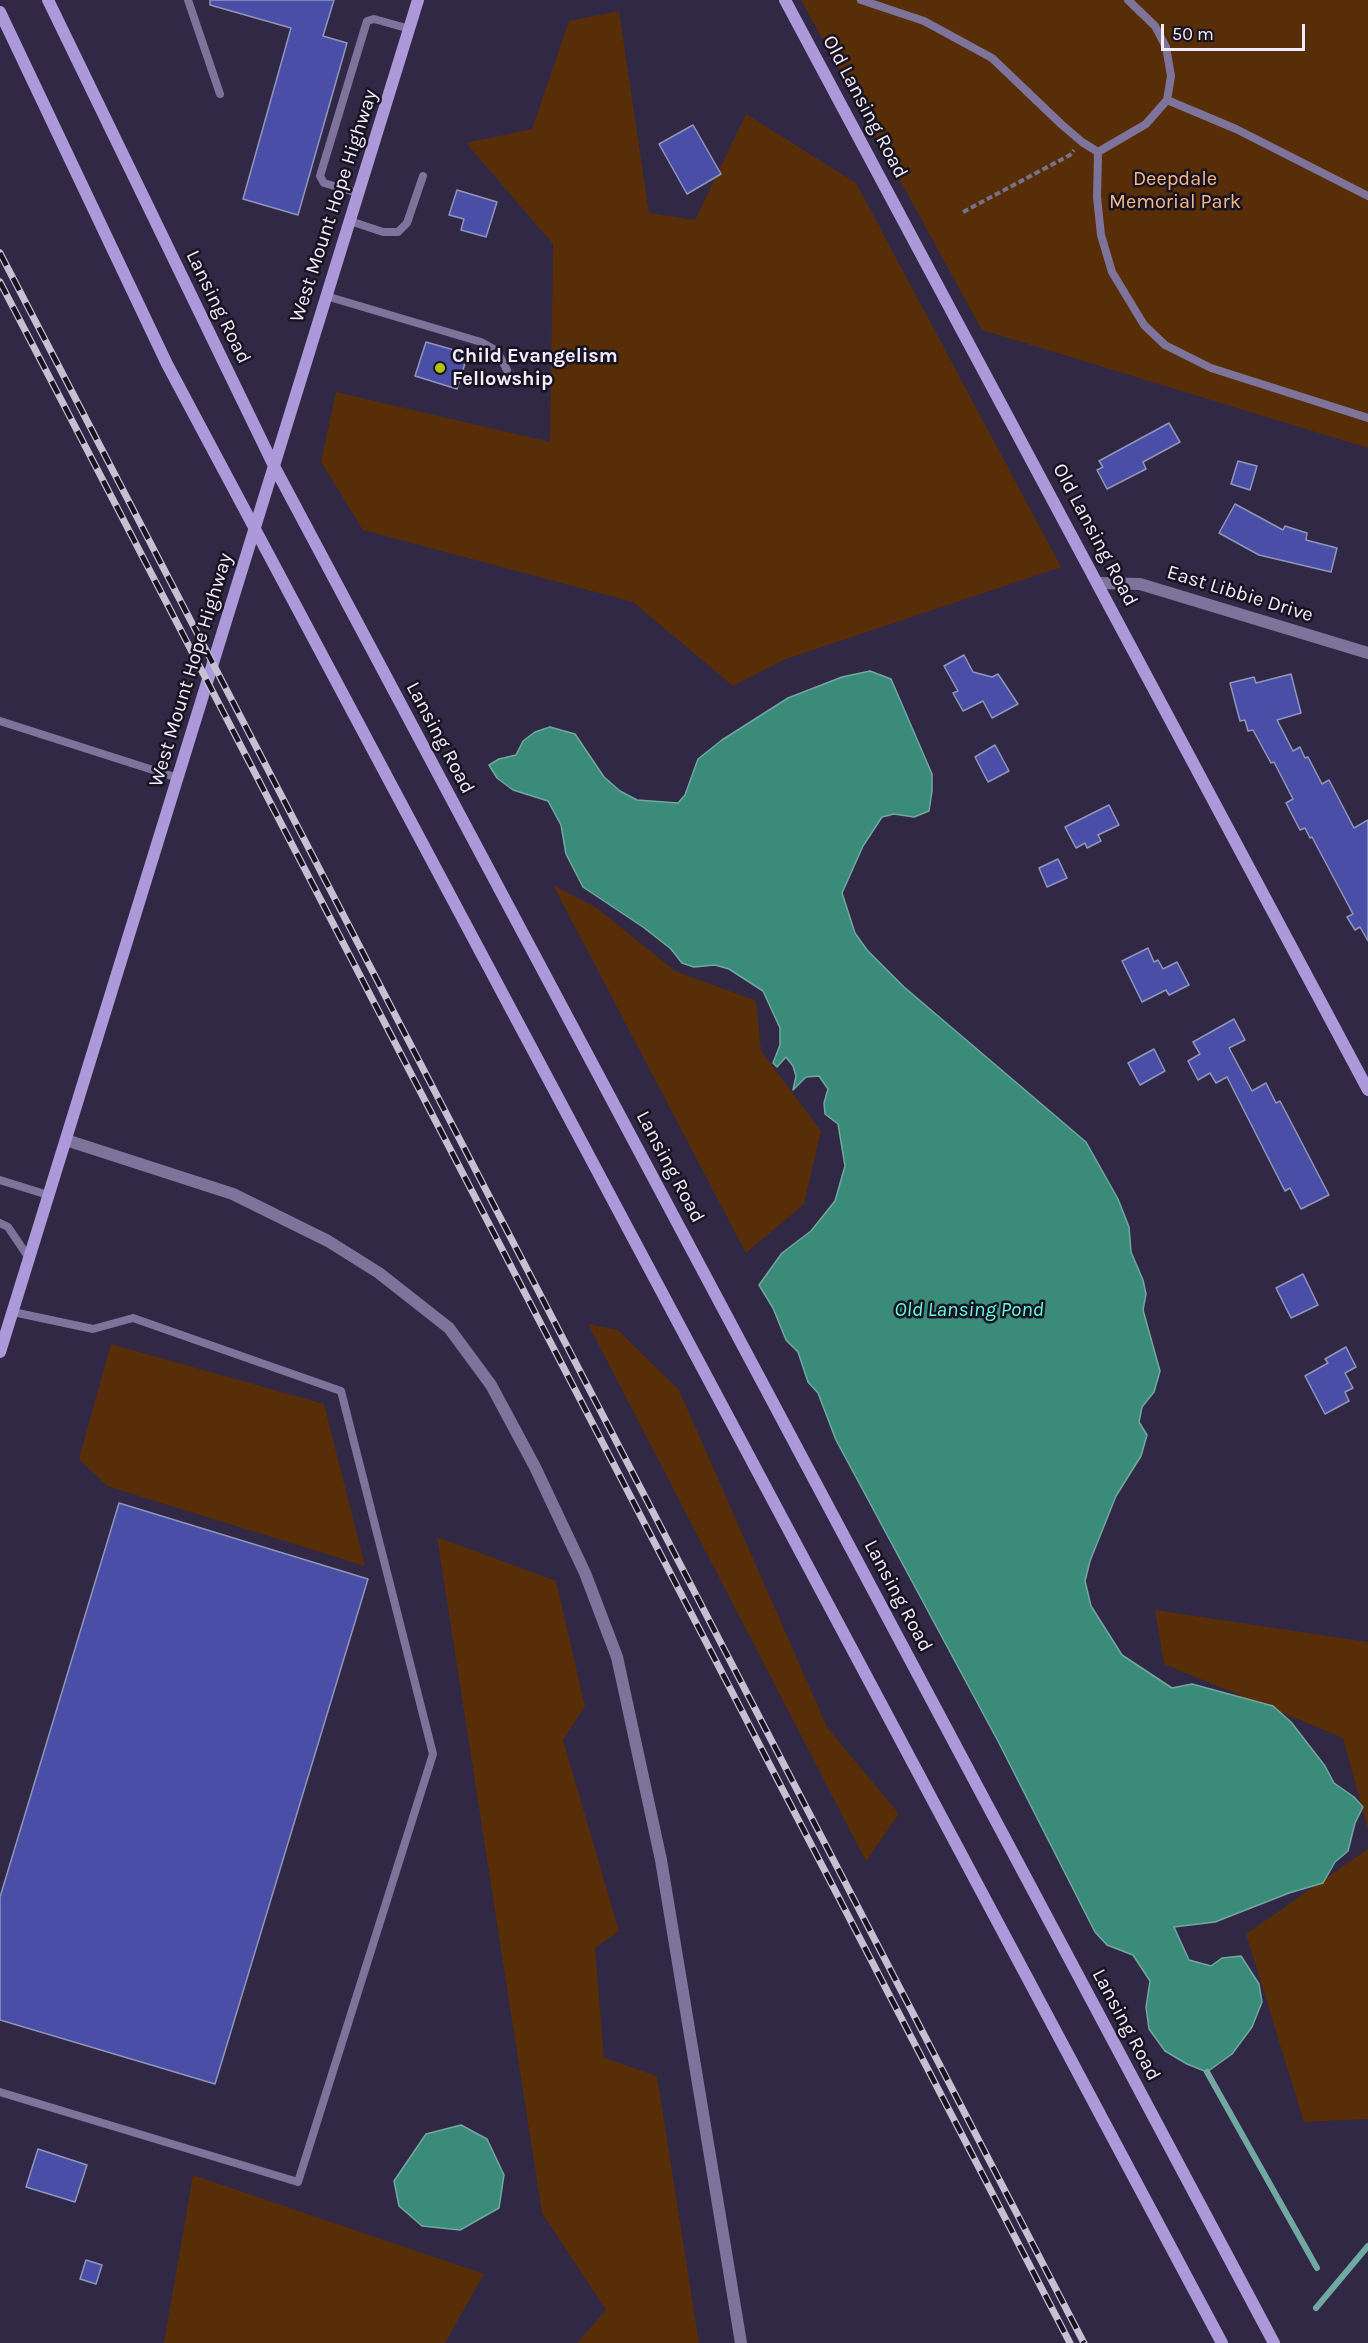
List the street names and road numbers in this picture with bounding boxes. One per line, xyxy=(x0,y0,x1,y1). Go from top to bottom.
street label: Old Lansing Road xyxy=(817,32,913,182)
street label: West Mount Hope Highway xyxy=(285,87,383,325)
street label: Lansing Road xyxy=(180,246,256,368)
street label: Old Lansing Road xyxy=(1047,460,1143,610)
street label: West Mount Hope Highway xyxy=(144,550,238,790)
street label: East Libbie Drive xyxy=(1164,560,1316,628)
street label: Lansing Road xyxy=(401,678,479,798)
street label: Lansing Road xyxy=(631,1107,709,1227)
street label: Lansing Road xyxy=(859,1536,937,1656)
street label: Lansing Road xyxy=(1087,1965,1165,2085)

